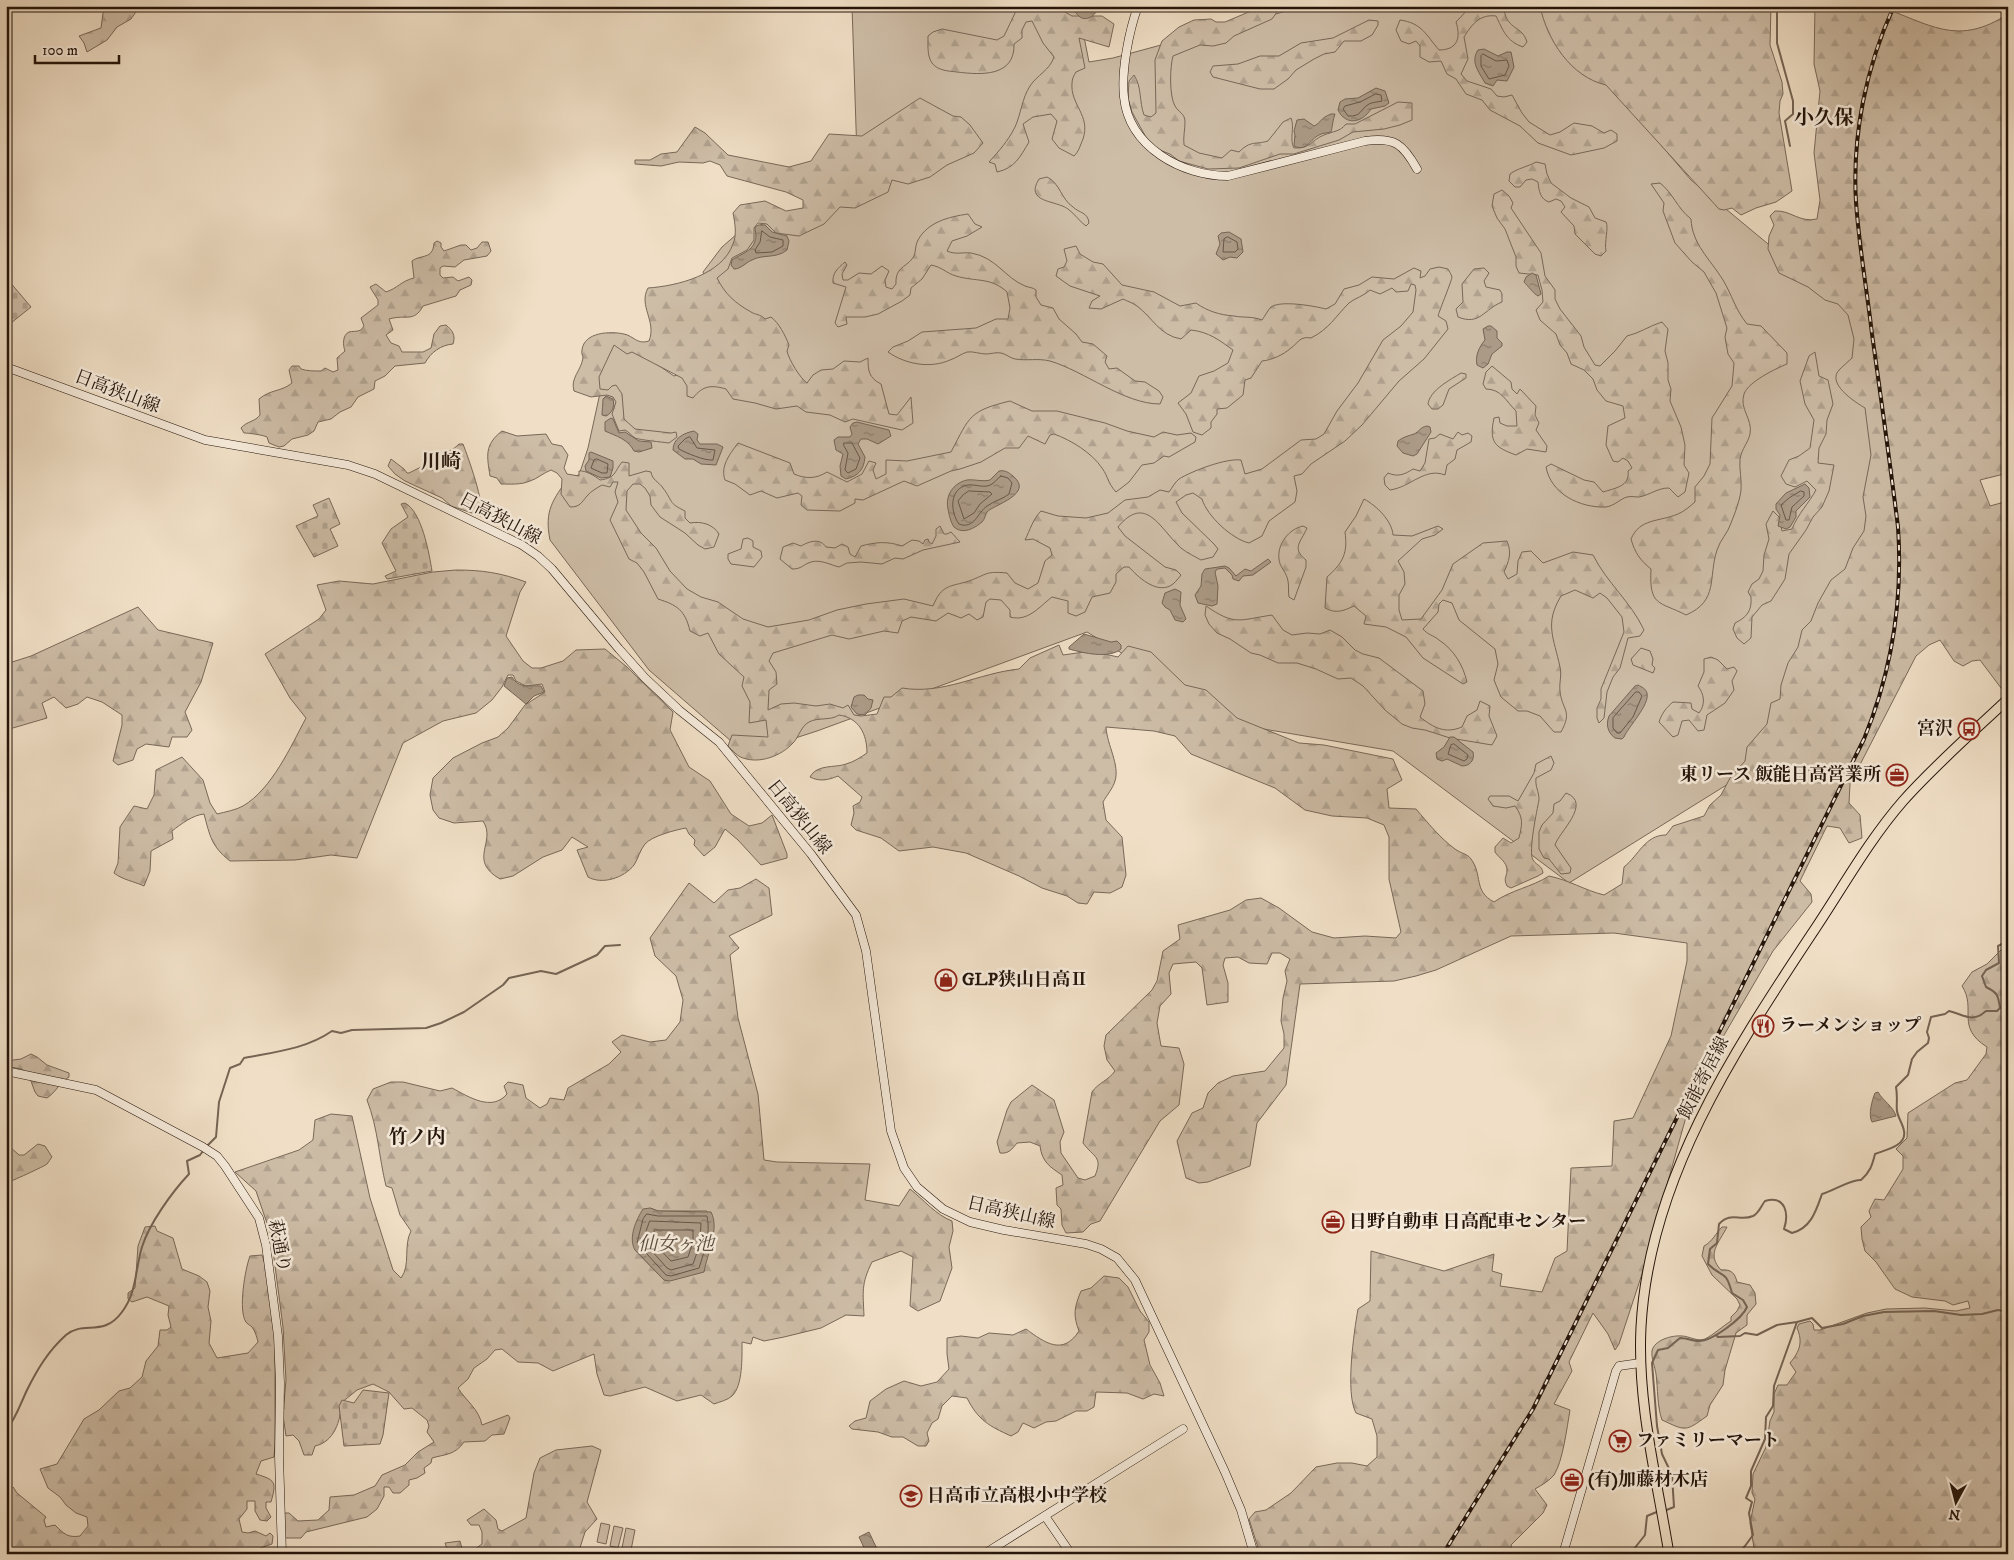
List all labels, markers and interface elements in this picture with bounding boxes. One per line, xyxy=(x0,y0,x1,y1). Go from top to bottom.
scale bar xyxy=(35,32,119,64)
text: 100 m xyxy=(42,41,78,60)
district label: 小久保 xyxy=(1794,106,1854,131)
street label: 日高狭山線 xyxy=(71,366,163,418)
district label: 川崎 xyxy=(421,450,461,475)
street label: 日高狭山線 xyxy=(455,488,545,550)
bus stop icon: 宮沢 xyxy=(1957,717,1981,741)
place label: 宮沢 xyxy=(1917,718,1953,740)
office icon: 東リース 飯能日高営業所 xyxy=(1885,763,1909,787)
place label: 東リース 飯能日高営業所 xyxy=(1680,764,1881,786)
street label: 日高狭山線 xyxy=(762,775,836,859)
shop icon: GLP狭山日高Ⅱ xyxy=(934,968,958,992)
place label: GLP狭山日高Ⅱ xyxy=(962,969,1088,991)
restaurant icon: ラーメンショップ xyxy=(1751,1014,1775,1038)
place label: ラーメンショップ xyxy=(1779,1015,1921,1037)
street label: 飯能寄居線 xyxy=(1674,1033,1734,1123)
district label: 竹ノ内 xyxy=(388,1126,446,1149)
street label: 日高狭山線 xyxy=(965,1192,1057,1234)
office icon: 日野自動車 日高配車センター xyxy=(1321,1210,1345,1234)
place label: 日野自動車 日高配車センター xyxy=(1349,1211,1586,1233)
street label: 萩通り xyxy=(263,1217,295,1275)
water label: 仙女ヶ池 xyxy=(638,1233,716,1256)
supermarket icon: ファミリーマート xyxy=(1608,1429,1632,1453)
place label: ファミリーマート xyxy=(1636,1430,1780,1452)
office icon: (有)加藤材木店 xyxy=(1560,1468,1584,1492)
place label: (有)加藤材木店 xyxy=(1588,1469,1708,1491)
north arrow xyxy=(1932,1478,1982,1528)
school or university icon: 日高市立高根小中学校 xyxy=(899,1484,923,1508)
place label: 日高市立高根小中学校 xyxy=(927,1485,1107,1507)
text: N xyxy=(1947,1504,1961,1524)

